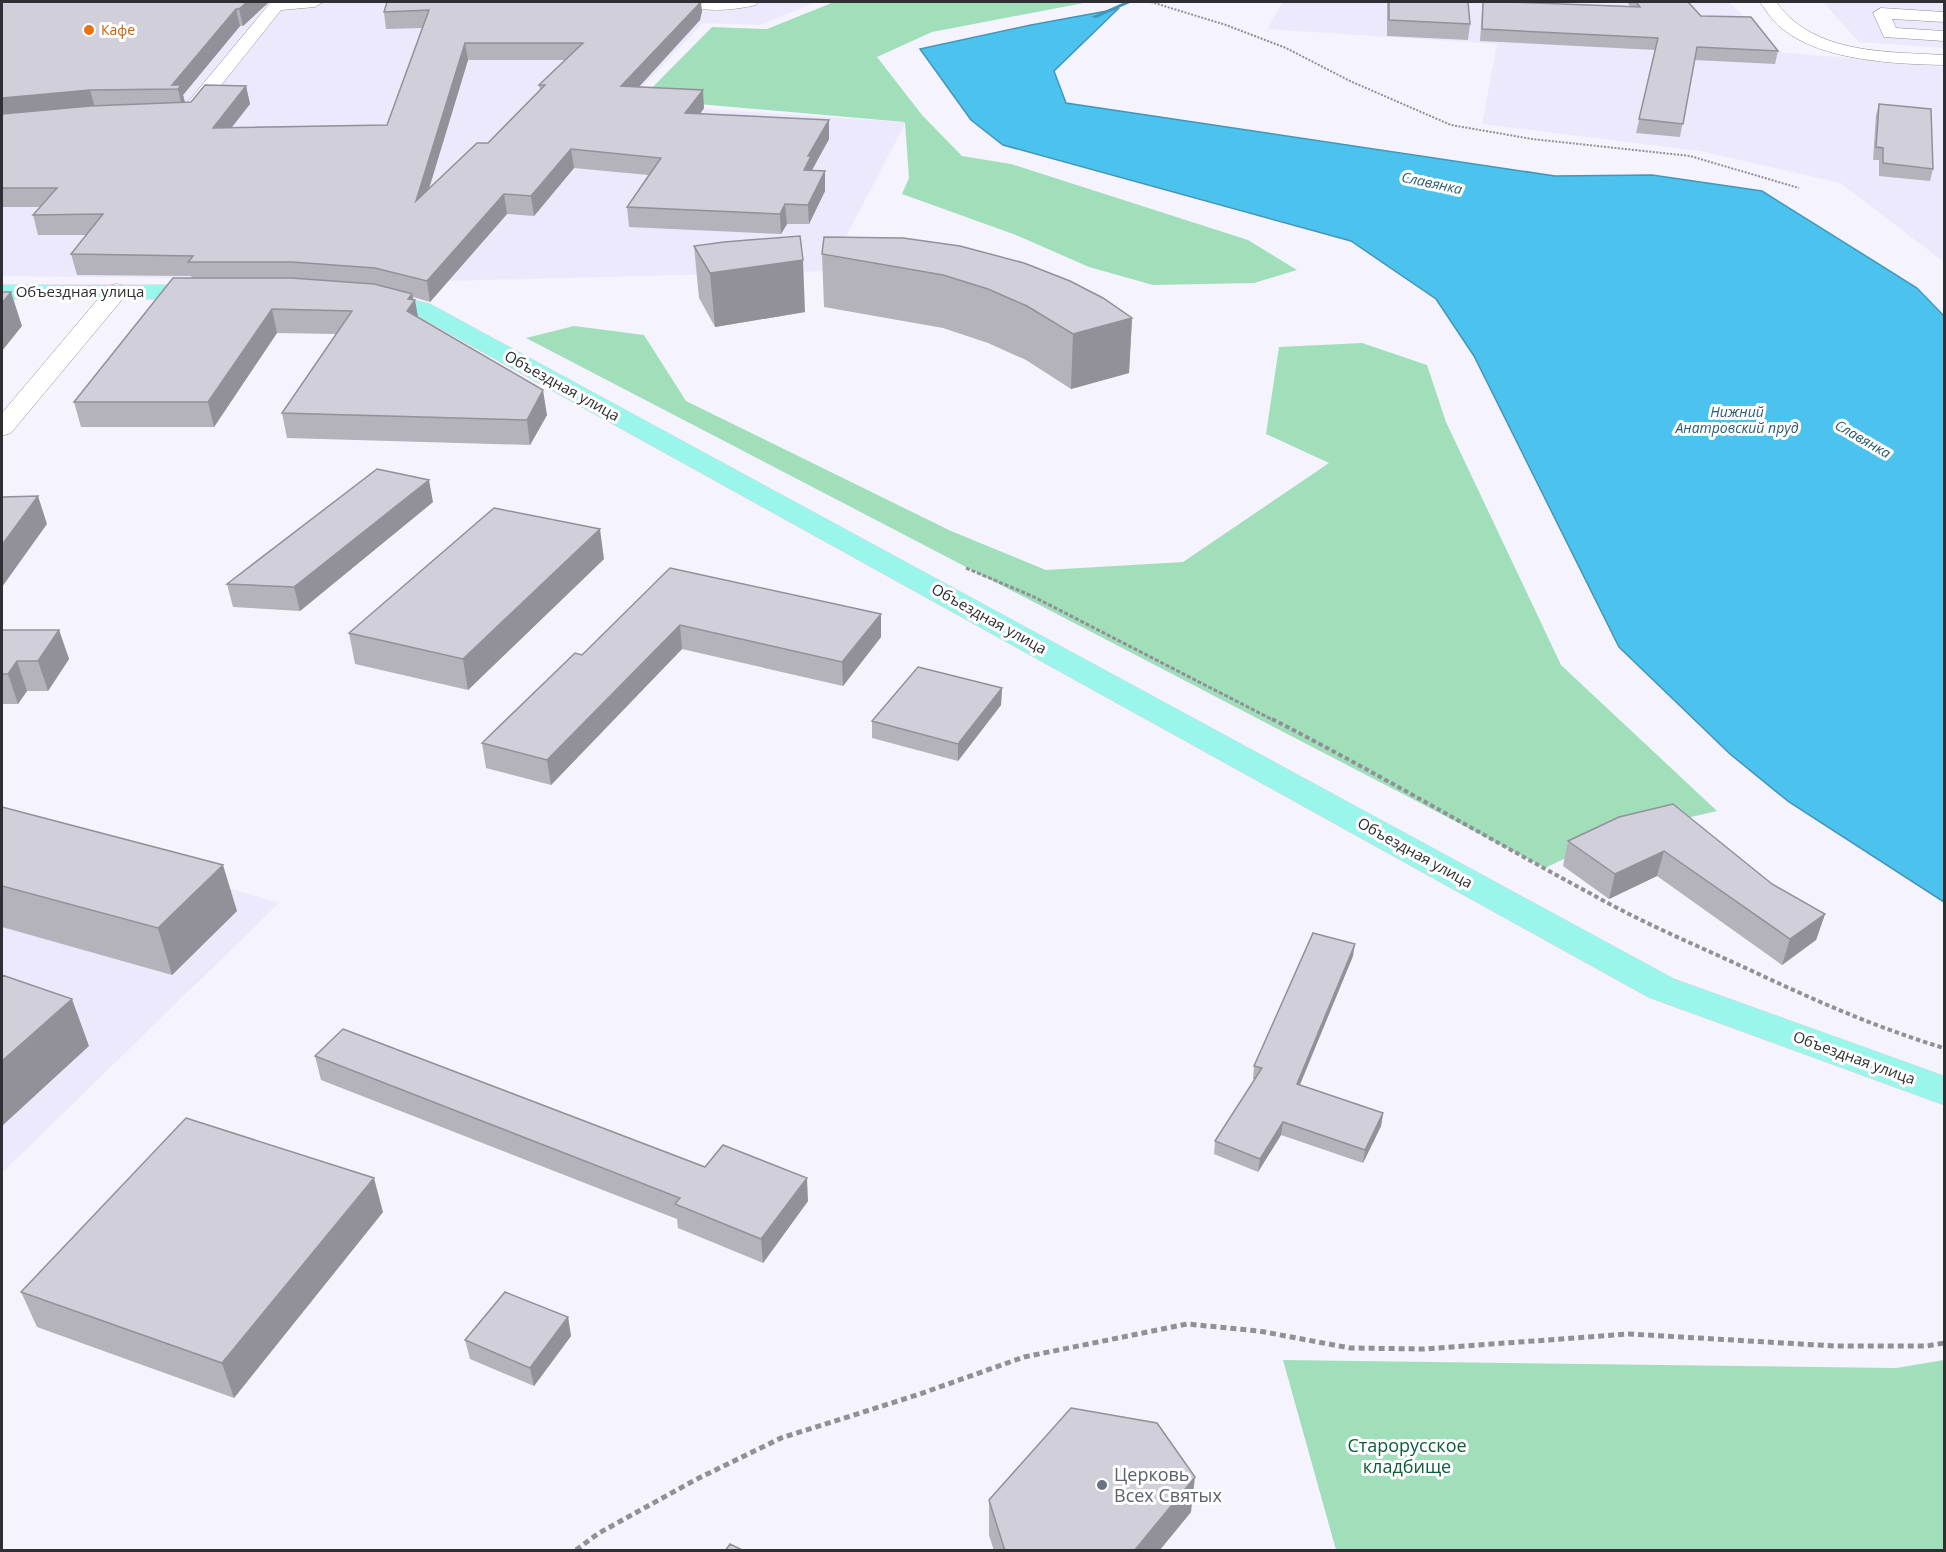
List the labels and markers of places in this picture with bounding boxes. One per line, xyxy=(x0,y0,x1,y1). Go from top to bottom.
place label: Кафе xyxy=(101,20,135,39)
marker: Кафе xyxy=(82,23,96,37)
place label: Церковь Всех Святых xyxy=(1114,1462,1222,1507)
marker: Церковь Всех Святых xyxy=(1095,1478,1109,1492)

